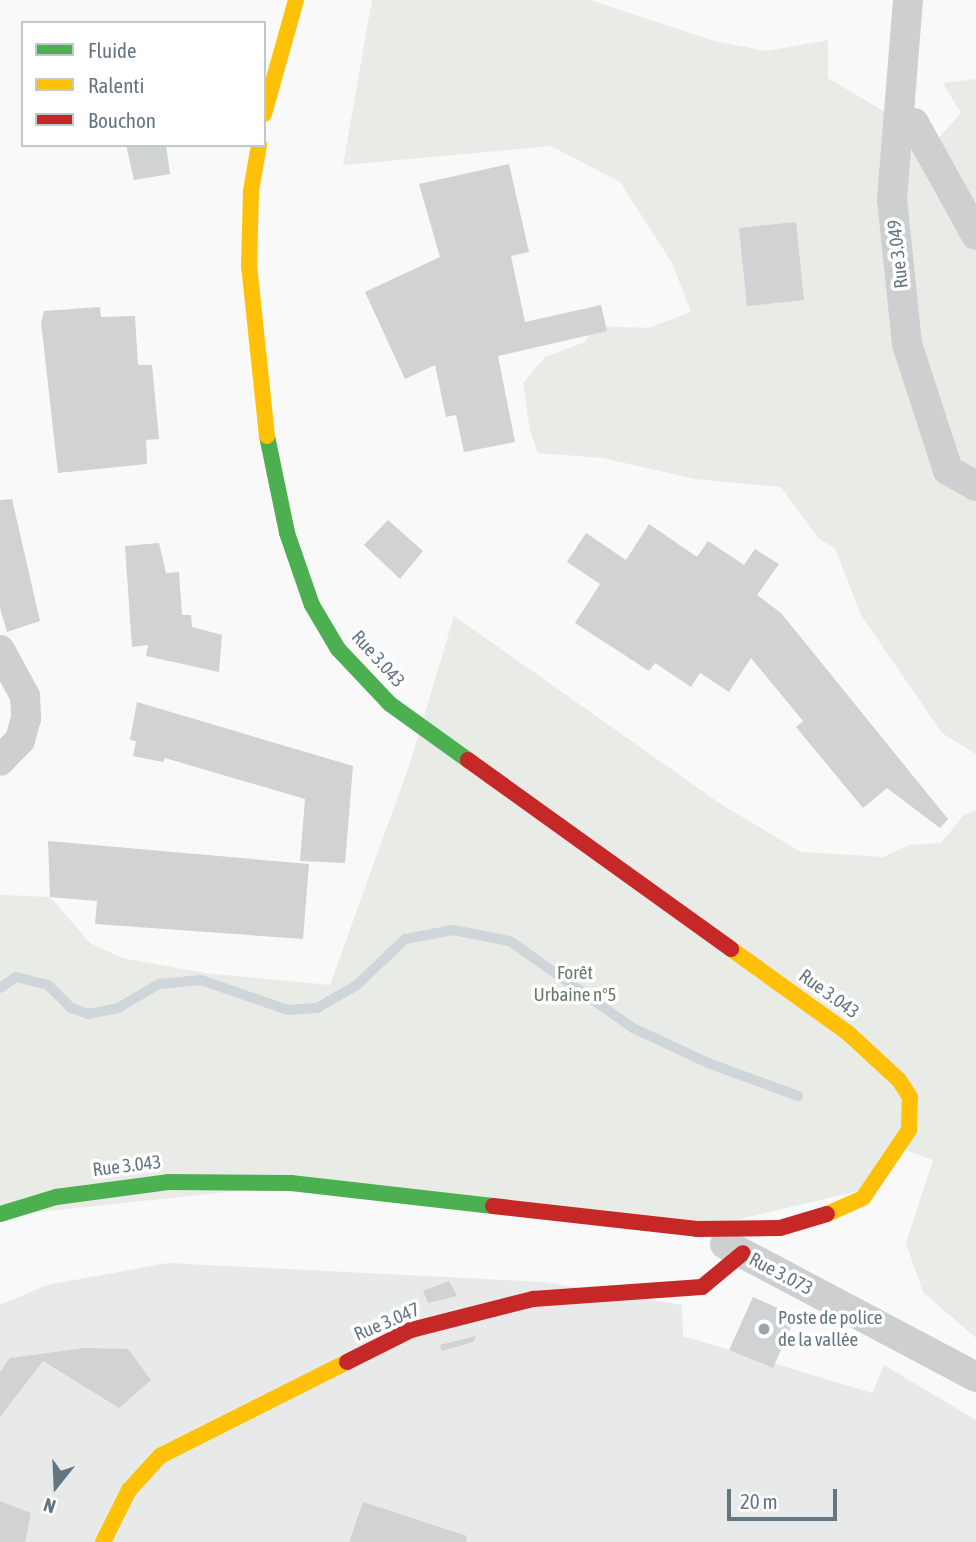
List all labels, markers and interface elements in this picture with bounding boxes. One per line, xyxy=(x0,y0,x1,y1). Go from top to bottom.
legend xyxy=(21,21,266,147)
text: Fluide xyxy=(88,38,137,62)
text: Ralenti xyxy=(88,73,144,97)
text: Bouchon xyxy=(88,108,156,132)
street label: Rue 3.049 xyxy=(883,218,913,290)
street label: Rue 3.043 xyxy=(346,626,410,692)
park label: Forêt Urbaine n°5 xyxy=(534,962,616,1006)
street label: Rue 3.043 xyxy=(794,964,864,1024)
street label: Rue 3.043 xyxy=(91,1150,163,1182)
street label: Rue 3.073 xyxy=(745,1248,817,1300)
street label: Rue 3.047 xyxy=(351,1298,423,1346)
place label: Poste de police de la vallée xyxy=(778,1307,882,1351)
marker: Poste de police de la vallée xyxy=(756,1321,772,1337)
north arrow xyxy=(21,1451,91,1521)
scale bar xyxy=(731,1476,841,1520)
text: 20 m xyxy=(740,1489,778,1513)
text: N xyxy=(41,1494,58,1518)

